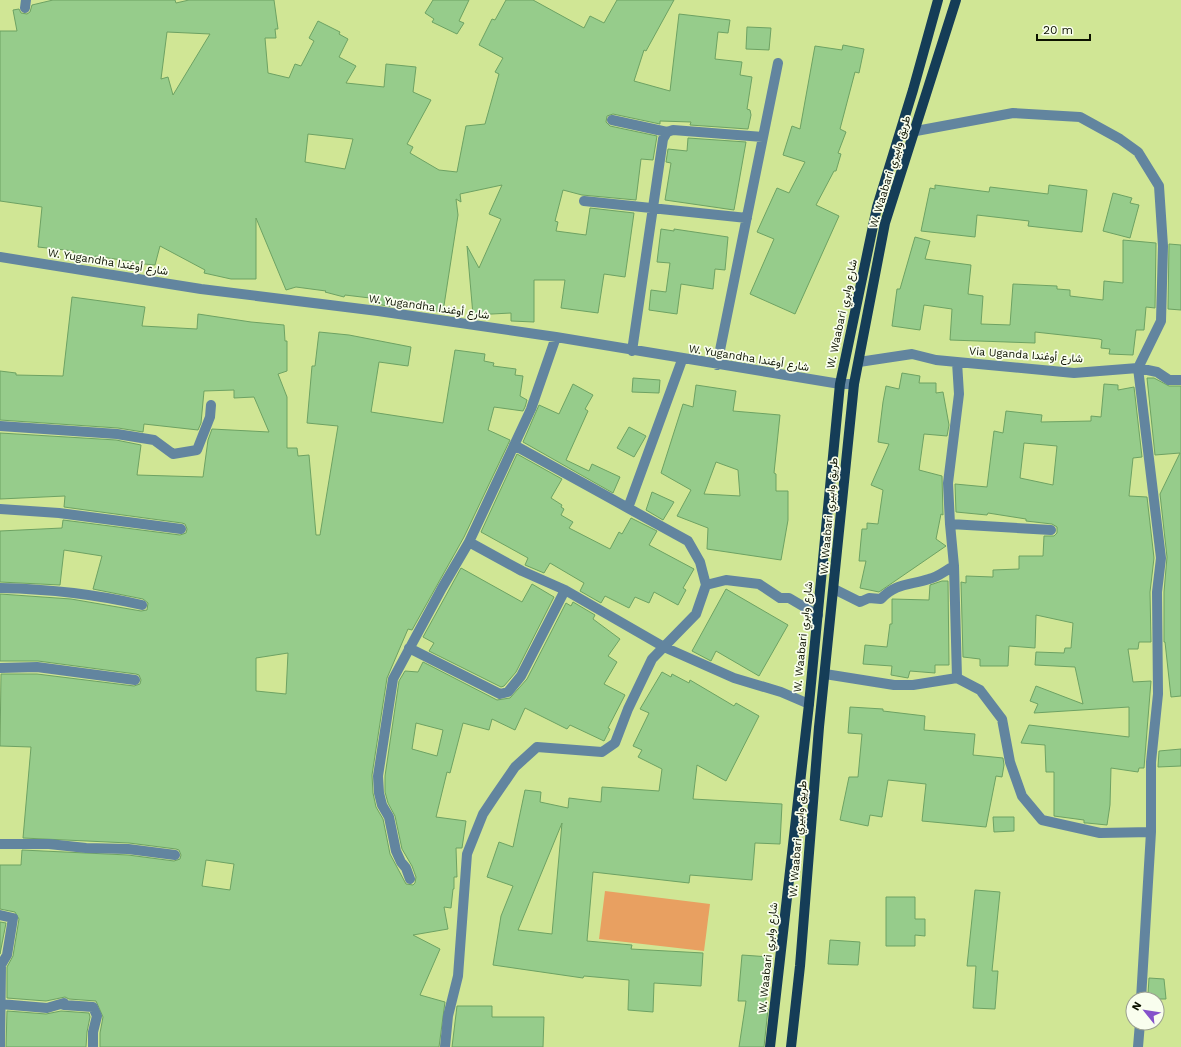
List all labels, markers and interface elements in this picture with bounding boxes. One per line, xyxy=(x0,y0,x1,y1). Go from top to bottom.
scale bar xyxy=(1037,16,1090,42)
text: 20 m xyxy=(1043,23,1073,37)
street label: W. Waabari طريق وابيري xyxy=(867,114,916,231)
street label: W. Yugandha شارع أوغندا xyxy=(47,246,170,279)
street label: W. Waabari شارع وابري xyxy=(824,258,863,371)
street label: W. Yugandha شارع أوغندا xyxy=(368,292,491,323)
street label: W. Yugandha شارع أوغندا xyxy=(688,342,811,375)
street label: Via Uganda شارع أوغندا xyxy=(969,345,1084,366)
street label: W. Waabari طريق وابيري xyxy=(817,457,844,575)
street label: W. Waabari شارع وابري xyxy=(791,581,818,693)
street label: W. Waabari طريق وابيري xyxy=(786,780,813,898)
street label: W. Waabari شارع وابري xyxy=(756,902,783,1014)
north arrow xyxy=(1125,991,1165,1031)
text: N xyxy=(1129,999,1144,1013)

